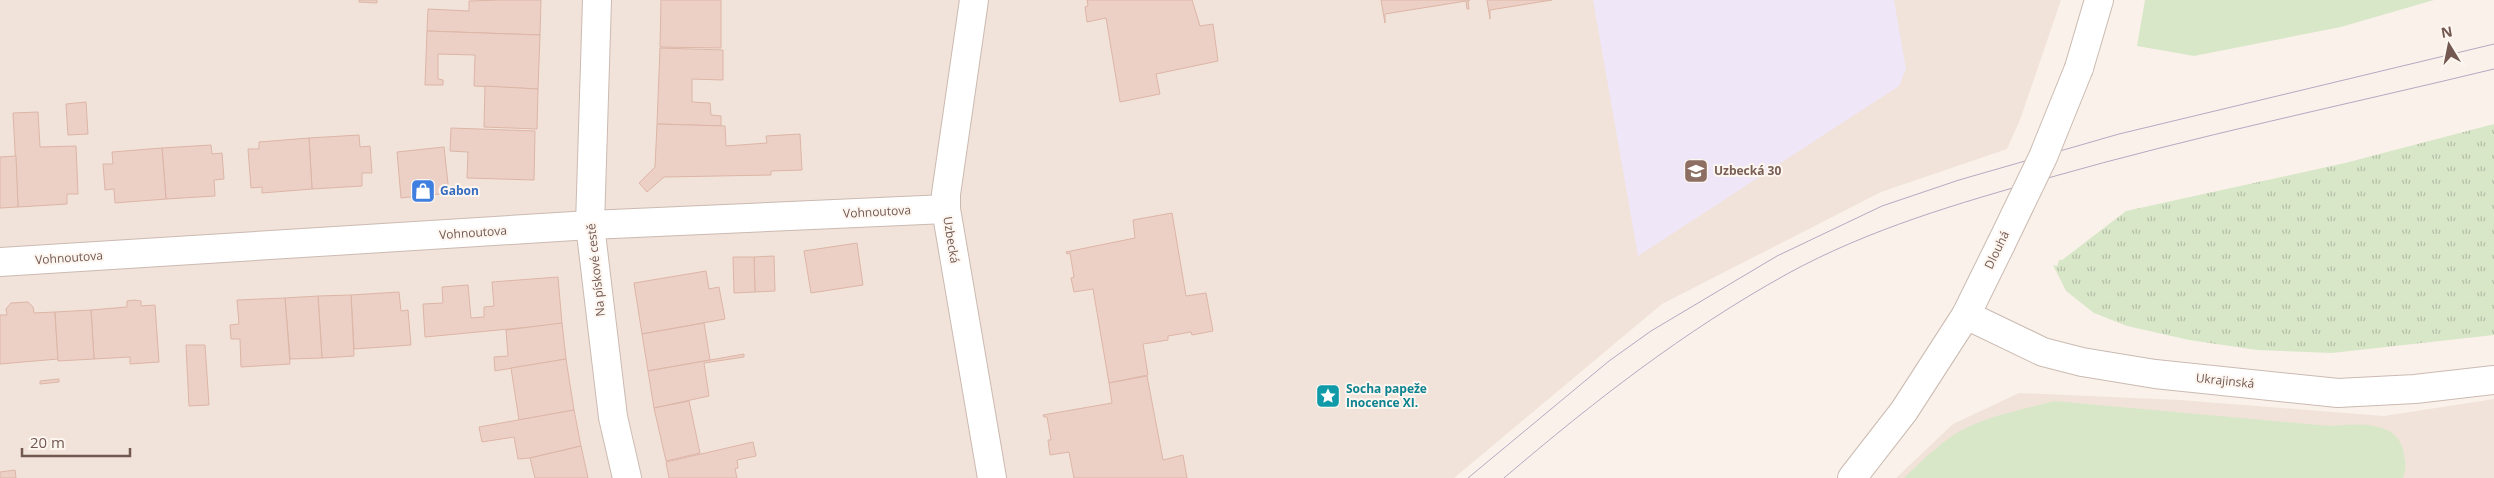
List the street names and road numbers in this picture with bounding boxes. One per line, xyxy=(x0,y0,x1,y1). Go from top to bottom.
street label: Vohnoutova xyxy=(843,201,911,222)
street label: Uzbecká xyxy=(939,215,964,265)
street label: Vohnoutova xyxy=(439,222,507,243)
street label: Na pískové cestě xyxy=(582,222,609,317)
street label: Dlouhá xyxy=(1980,228,2013,272)
street label: Vohnoutova xyxy=(35,247,103,268)
street label: Ukrajinská xyxy=(2195,369,2255,392)

